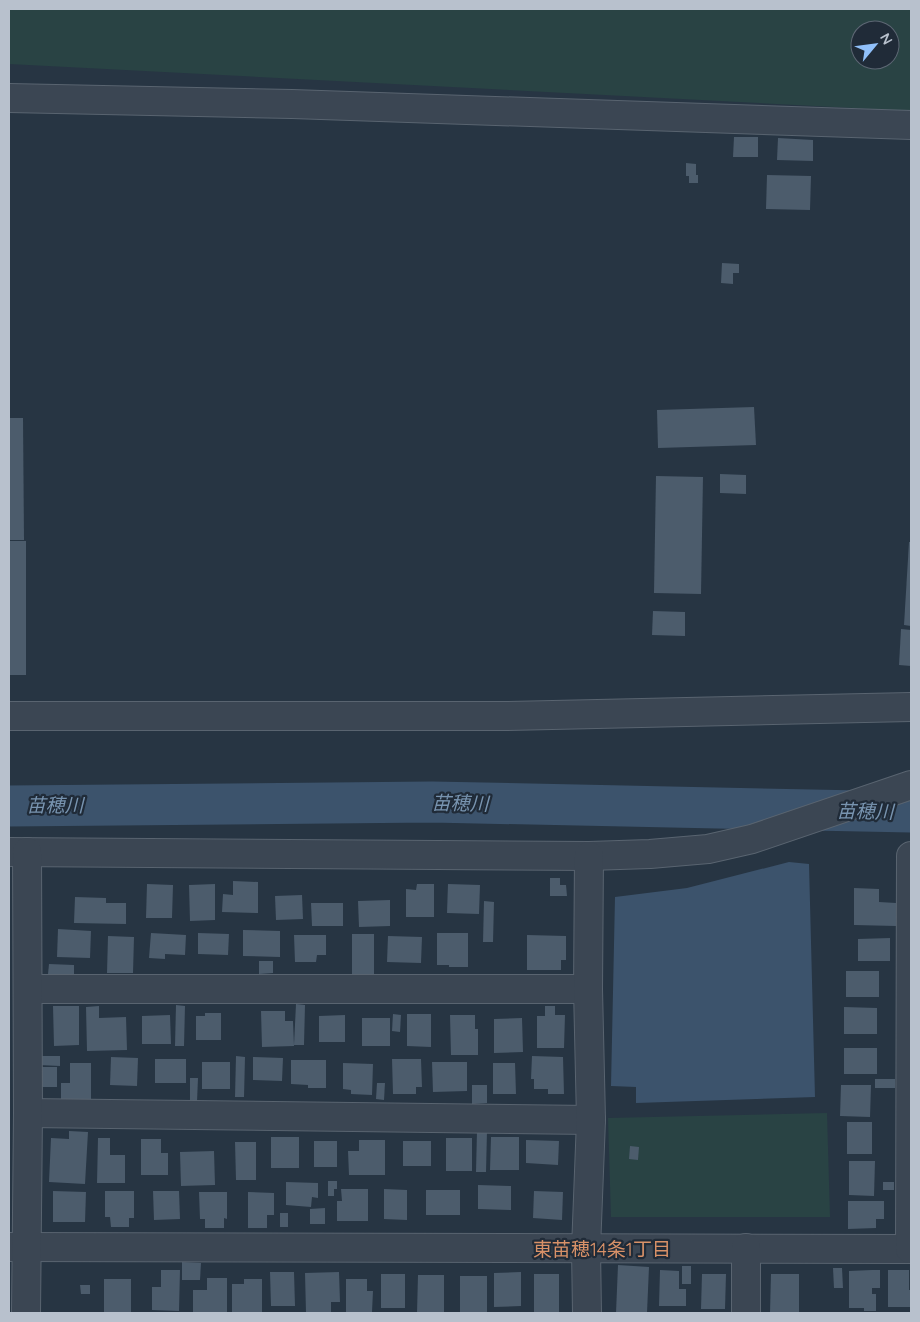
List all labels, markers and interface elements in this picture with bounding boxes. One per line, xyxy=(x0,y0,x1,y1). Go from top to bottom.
north arrow xyxy=(850,20,900,70)
text: N xyxy=(876,30,897,48)
water label: 苗穂川 xyxy=(431,791,491,816)
water label: 苗穂川 xyxy=(26,793,85,817)
water label: 苗穂川 xyxy=(836,799,896,824)
district label: 東苗穂14条1丁目 xyxy=(533,1237,671,1261)

